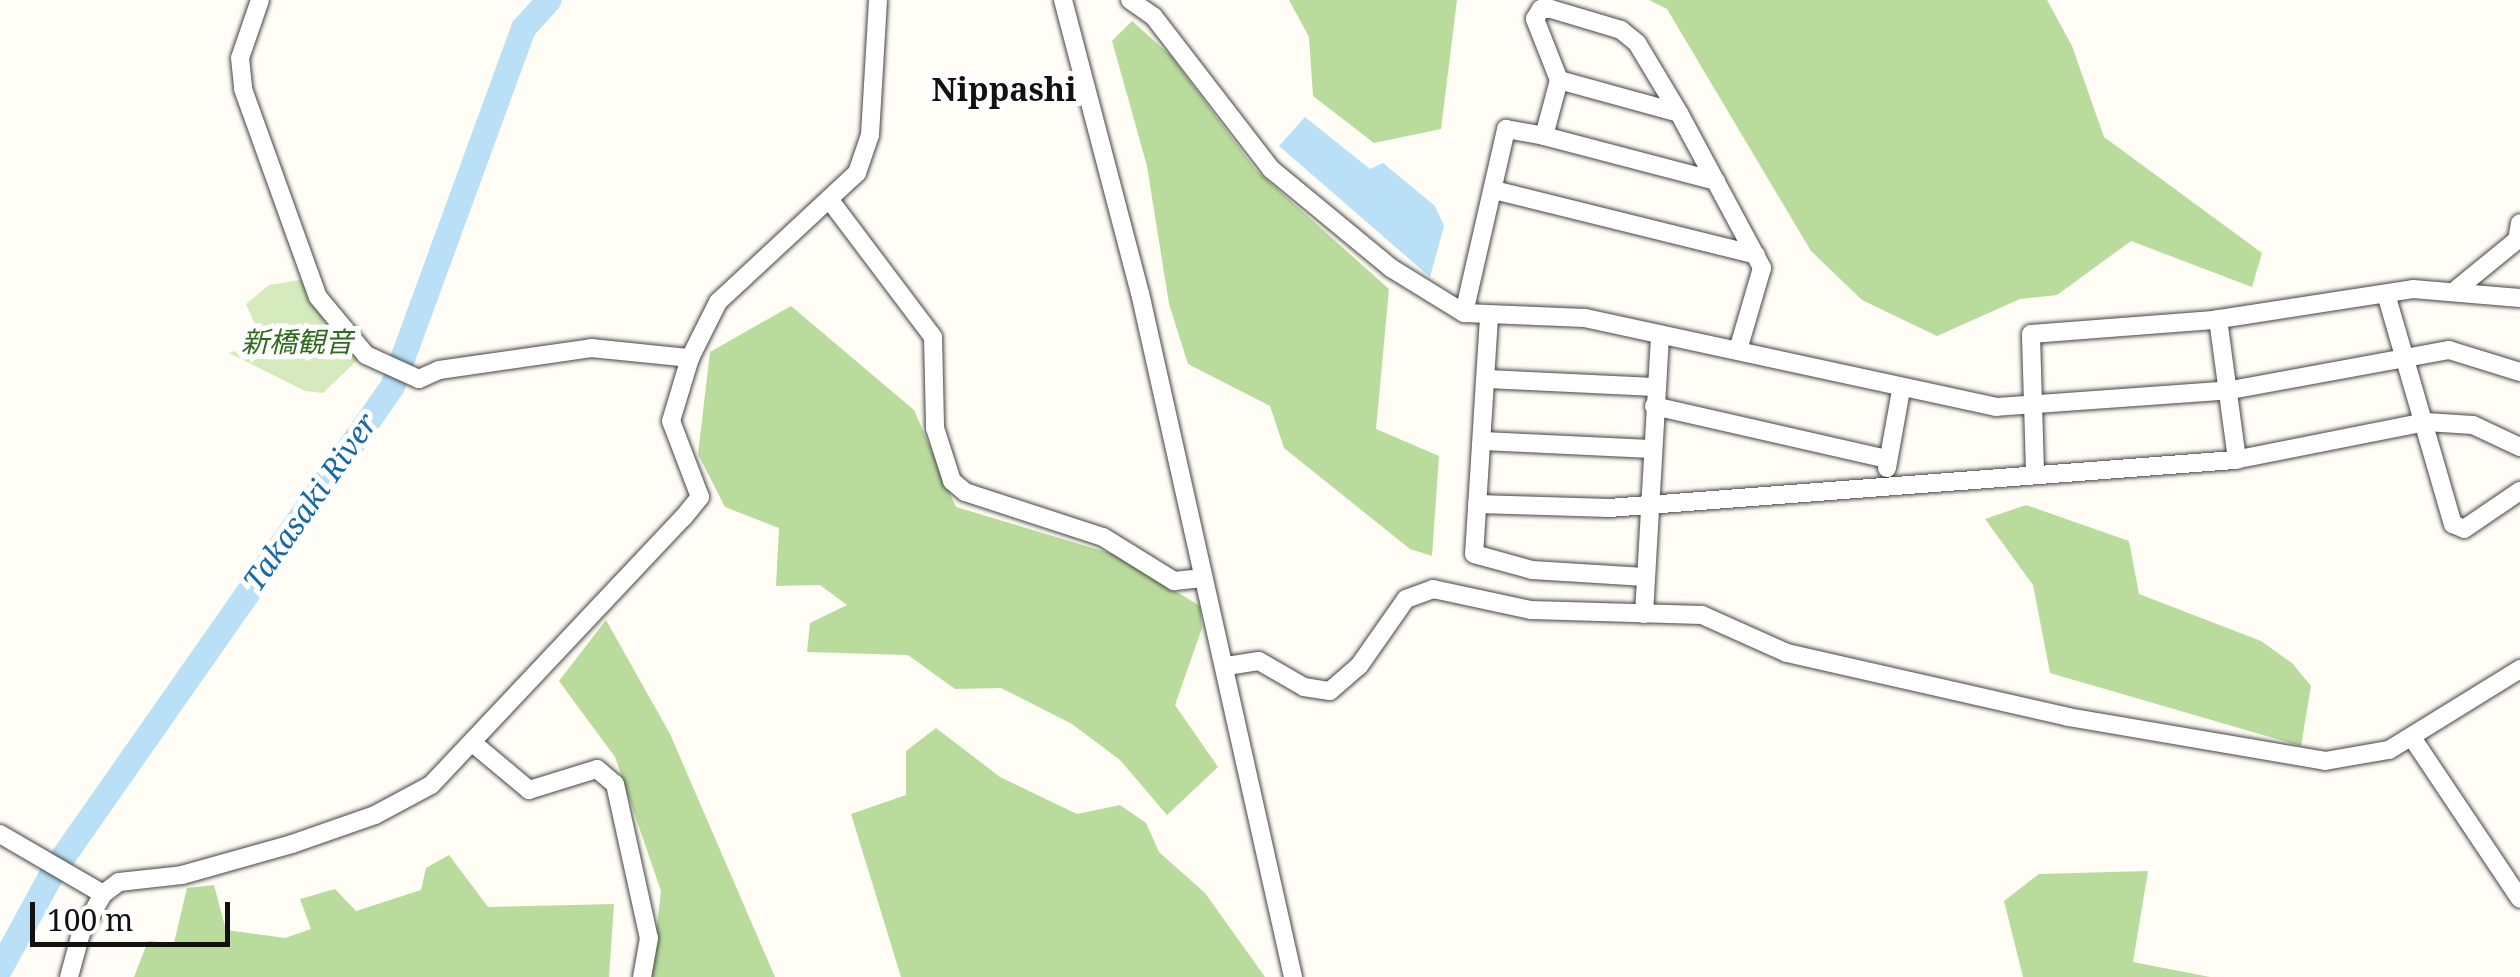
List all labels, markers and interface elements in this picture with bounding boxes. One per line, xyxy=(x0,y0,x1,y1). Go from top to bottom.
district label: Nippashi xyxy=(932,70,1076,108)
park label: 新橋観音 xyxy=(241,324,353,358)
water label: Takasaki River xyxy=(235,406,385,598)
scale bar xyxy=(35,882,235,944)
text: 100 m xyxy=(47,899,133,940)

